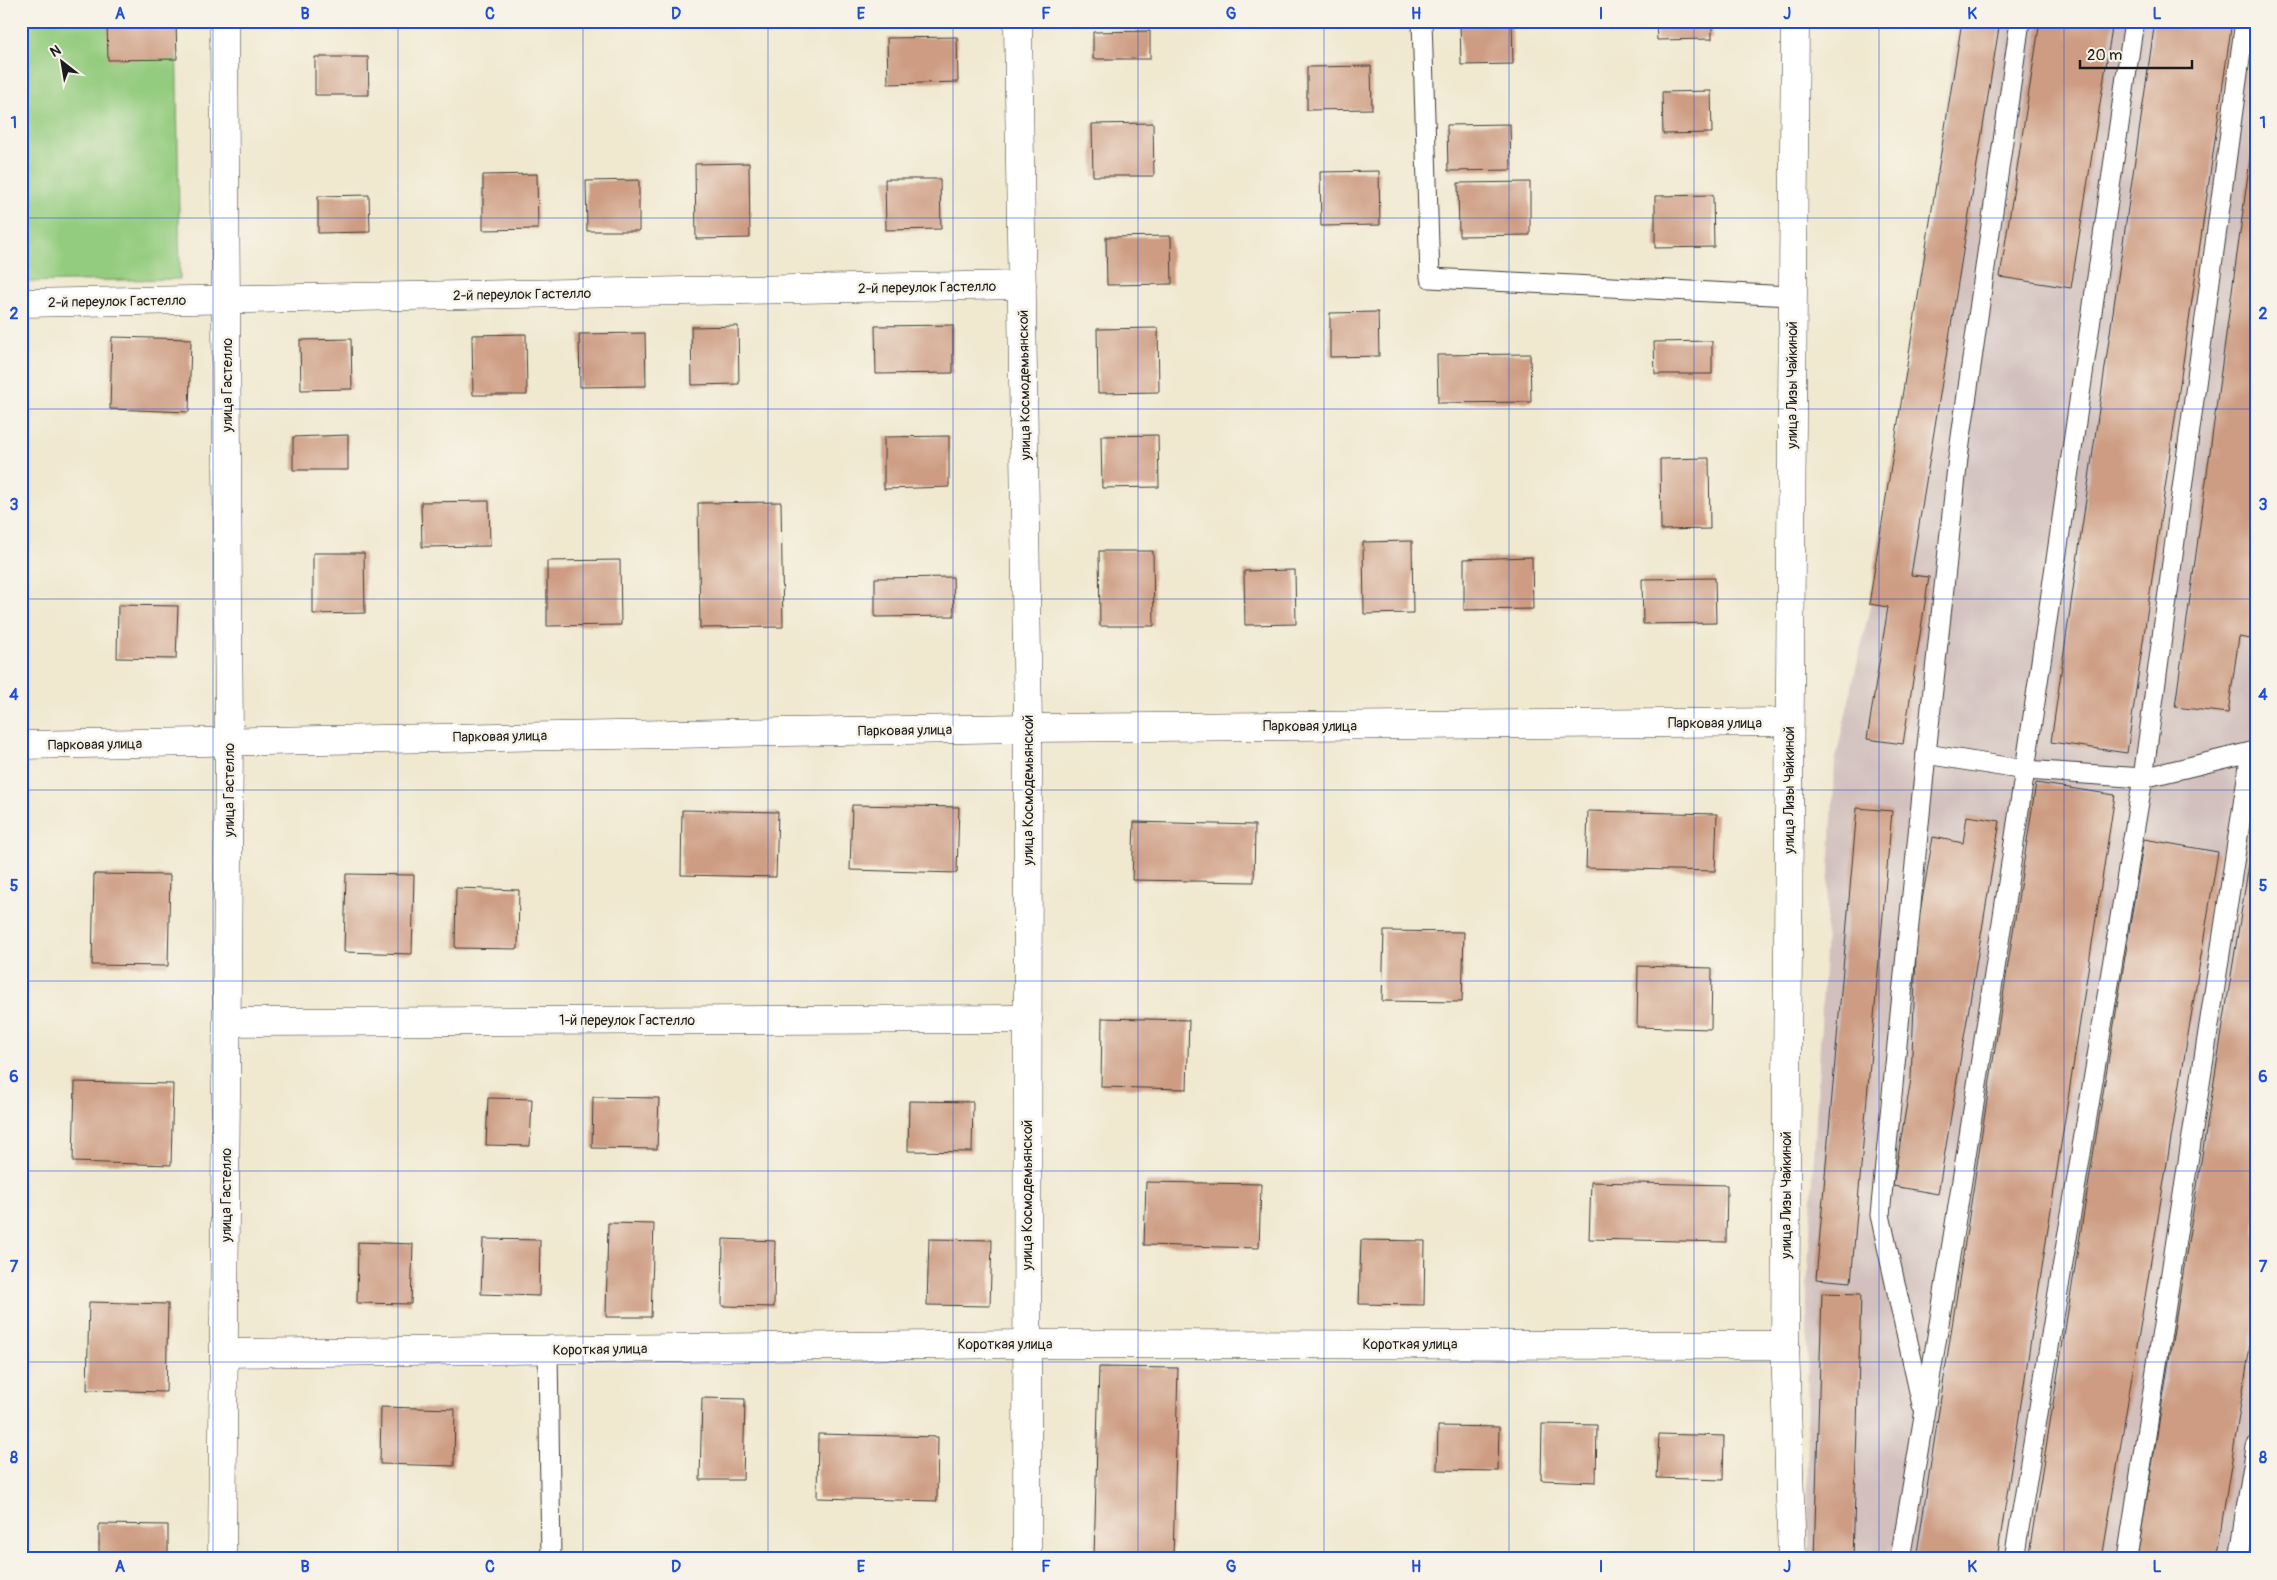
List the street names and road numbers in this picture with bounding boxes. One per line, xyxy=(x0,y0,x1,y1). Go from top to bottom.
street label: 2-й переулок Гастелло xyxy=(858,278,997,297)
street label: 2-й переулок Гастелло xyxy=(453,285,592,304)
street label: 2-й переулок Гастелло xyxy=(48,292,187,311)
street label: улица Космодемьянской xyxy=(1015,310,1034,461)
street label: улица Лизы Чайкиной xyxy=(1784,321,1801,450)
street label: улица Гастелло xyxy=(219,337,236,433)
street label: улица Космодемьянской xyxy=(1020,715,1037,866)
street label: Парковая улица xyxy=(1668,715,1762,732)
street label: Парковая улица xyxy=(1263,718,1357,735)
street label: Парковая улица xyxy=(858,721,952,740)
street label: улица Лизы Чайкиной xyxy=(1781,726,1798,855)
street label: Парковая улица xyxy=(453,727,547,746)
street label: Парковая улица xyxy=(48,735,142,754)
street label: улица Гастелло xyxy=(221,742,238,838)
street label: 1-й переулок Гастелло xyxy=(559,1012,696,1029)
street label: улица Космодемьянской xyxy=(1019,1120,1036,1271)
street label: улица Лизы Чайкиной xyxy=(1778,1131,1795,1260)
street label: улица Гастелло xyxy=(218,1147,235,1243)
street label: Короткая улица xyxy=(958,1336,1052,1353)
street label: Короткая улица xyxy=(1363,1336,1457,1353)
street label: Короткая улица xyxy=(552,1340,648,1359)

